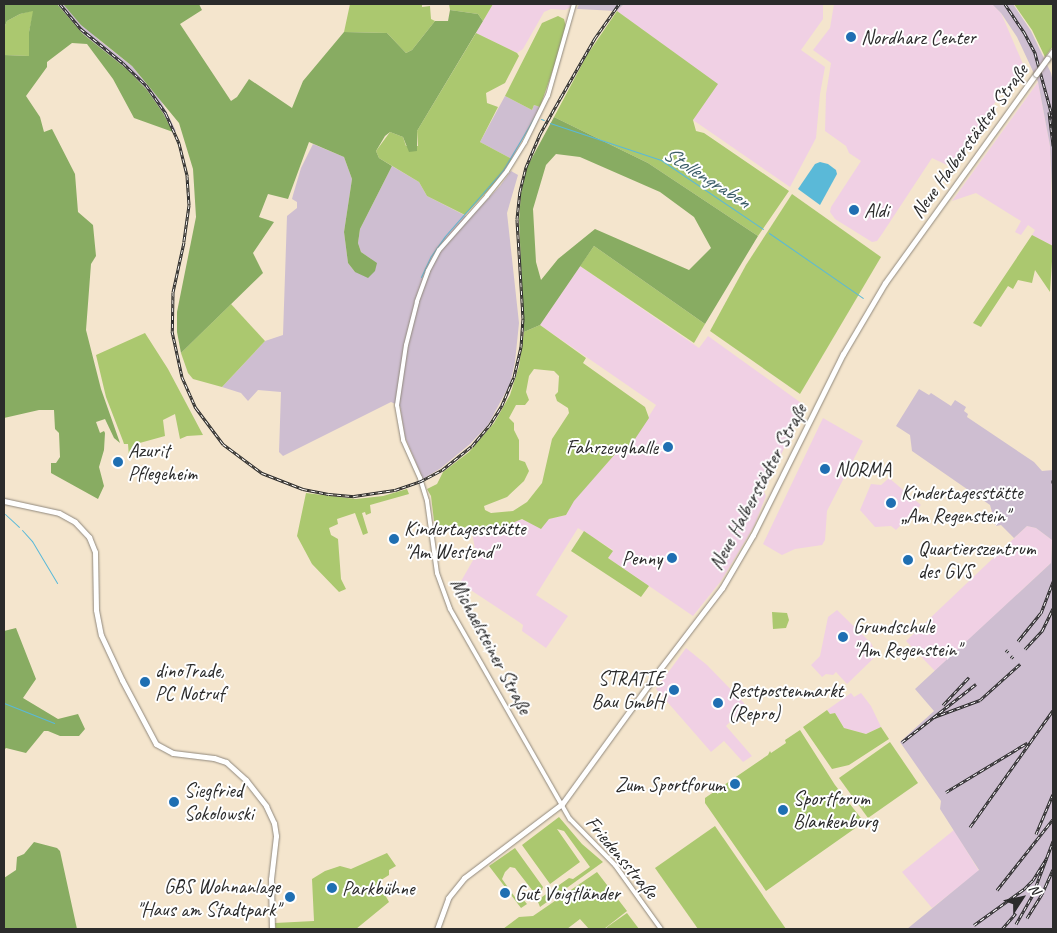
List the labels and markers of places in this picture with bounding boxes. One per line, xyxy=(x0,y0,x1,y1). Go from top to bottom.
place label: Nordharz Center xyxy=(861,25,976,49)
marker: Nordharz Center xyxy=(845,31,857,43)
place label: Aldi xyxy=(864,198,889,222)
marker: Aldi xyxy=(848,204,860,216)
place label: Fahrzeughalle xyxy=(566,435,658,459)
place label: Azurit Pflegeheim xyxy=(128,439,197,486)
marker: Fahrzeughalle xyxy=(662,441,674,453)
marker: Azurit Pflegeheim xyxy=(112,456,124,468)
place label: NORMA xyxy=(835,457,891,481)
marker: NORMA xyxy=(819,463,831,475)
place label: Kindertagesstätte „Am Regenstein" xyxy=(901,480,1023,527)
marker: Kindertagesstätte „Am Regenstein" xyxy=(885,497,897,509)
place label: Kindertagesstätte "Am Westend" xyxy=(404,516,526,563)
marker: Kindertagesstätte "Am Westend" xyxy=(388,533,400,545)
place label: Quartierszentrum des GVS xyxy=(918,536,1036,583)
place label: Penny xyxy=(622,546,662,570)
marker: Penny xyxy=(666,552,678,564)
marker: Quartierszentrum des GVS xyxy=(902,554,914,566)
place label: Grundschule "Am Regenstein" xyxy=(853,614,961,661)
marker: Grundschule "Am Regenstein" xyxy=(837,631,849,643)
place label: dinoTrade, PC Notruf xyxy=(155,658,225,705)
place label: STRATIE Bau GmbH xyxy=(592,666,664,713)
marker: dinoTrade, PC Notruf xyxy=(139,676,151,688)
place label: Restpostenmarkt (Repro) xyxy=(728,679,843,726)
marker: STRATIE Bau GmbH xyxy=(668,684,680,696)
marker: Restpostenmarkt (Repro) xyxy=(712,697,724,709)
place label: Zum Sportforum xyxy=(615,772,725,796)
place label: Siegfried Sokolowski xyxy=(184,778,254,825)
marker: Zum Sportforum xyxy=(729,778,741,790)
place label: Sportforum Blankenburg xyxy=(793,786,878,833)
marker: Siegfried Sokolowski xyxy=(168,796,180,808)
marker: Sportforum Blankenburg xyxy=(777,804,789,816)
place label: GBS Wohnanlage "Haus am Stadtpark" xyxy=(137,874,280,921)
place label: Parkbühne xyxy=(342,876,415,900)
place label: Gut Voigtländer xyxy=(515,881,620,905)
marker: Parkbühne xyxy=(326,882,338,894)
marker: Gut Voigtländer xyxy=(499,887,511,899)
marker: GBS Wohnanlage "Haus am Stadtpark" xyxy=(284,891,296,903)

